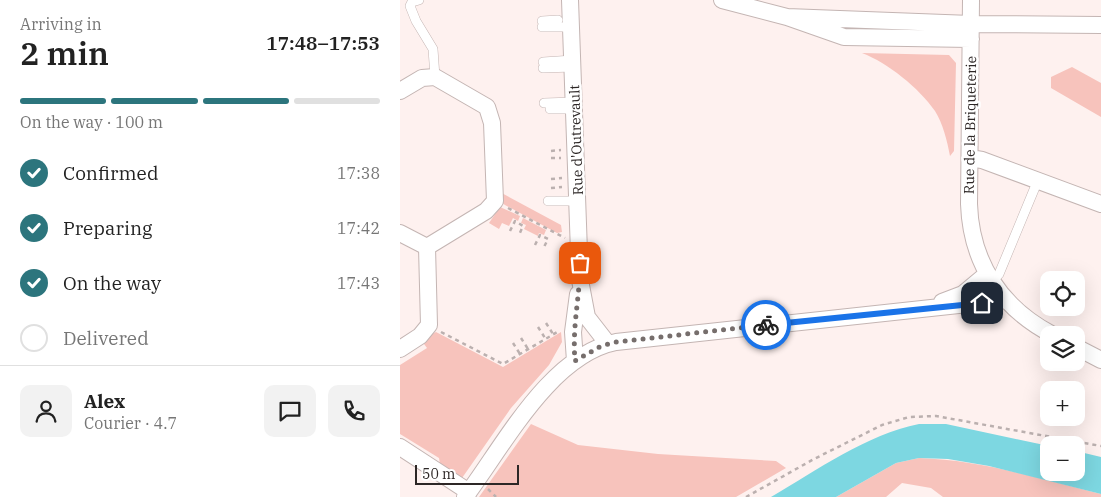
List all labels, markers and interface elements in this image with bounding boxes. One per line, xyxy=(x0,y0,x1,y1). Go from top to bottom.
text: Arriving in xyxy=(20,14,102,34)
text: 17:48–17:53 xyxy=(266,31,380,55)
text: 2 min xyxy=(20,32,109,74)
street label: Rue de la Briqueterie xyxy=(960,56,980,194)
street label: Rue d'Outrevault xyxy=(565,84,587,196)
text: On the way · 100 m xyxy=(20,112,163,132)
icon: check xyxy=(20,159,48,187)
text: Confirmed xyxy=(63,161,158,185)
text: 17:38 xyxy=(337,163,380,183)
icon: check xyxy=(20,214,48,242)
text: Preparing xyxy=(63,216,152,240)
text: 17:42 xyxy=(337,218,380,238)
pin xyxy=(559,242,601,284)
icon: bag xyxy=(566,249,594,277)
icon: check xyxy=(20,269,48,297)
text: On the way xyxy=(63,271,161,295)
map controls xyxy=(1040,271,1085,481)
button: locate xyxy=(1040,271,1085,316)
text: 17:43 xyxy=(337,273,380,293)
pin xyxy=(961,282,1003,324)
icon: home xyxy=(968,289,996,317)
courier xyxy=(741,300,791,350)
icon: bike xyxy=(752,311,780,339)
text: Delivered xyxy=(63,326,149,350)
button: layers xyxy=(1040,326,1085,371)
button: + xyxy=(1040,381,1085,426)
button: person xyxy=(20,385,72,437)
button: chat xyxy=(264,385,316,437)
button: phone xyxy=(328,385,380,437)
text: Alex xyxy=(84,389,125,413)
text: Courier · 4.7 xyxy=(84,413,177,433)
button: − xyxy=(1040,436,1085,481)
scale bar xyxy=(415,462,519,485)
text: 50 m xyxy=(422,465,455,483)

